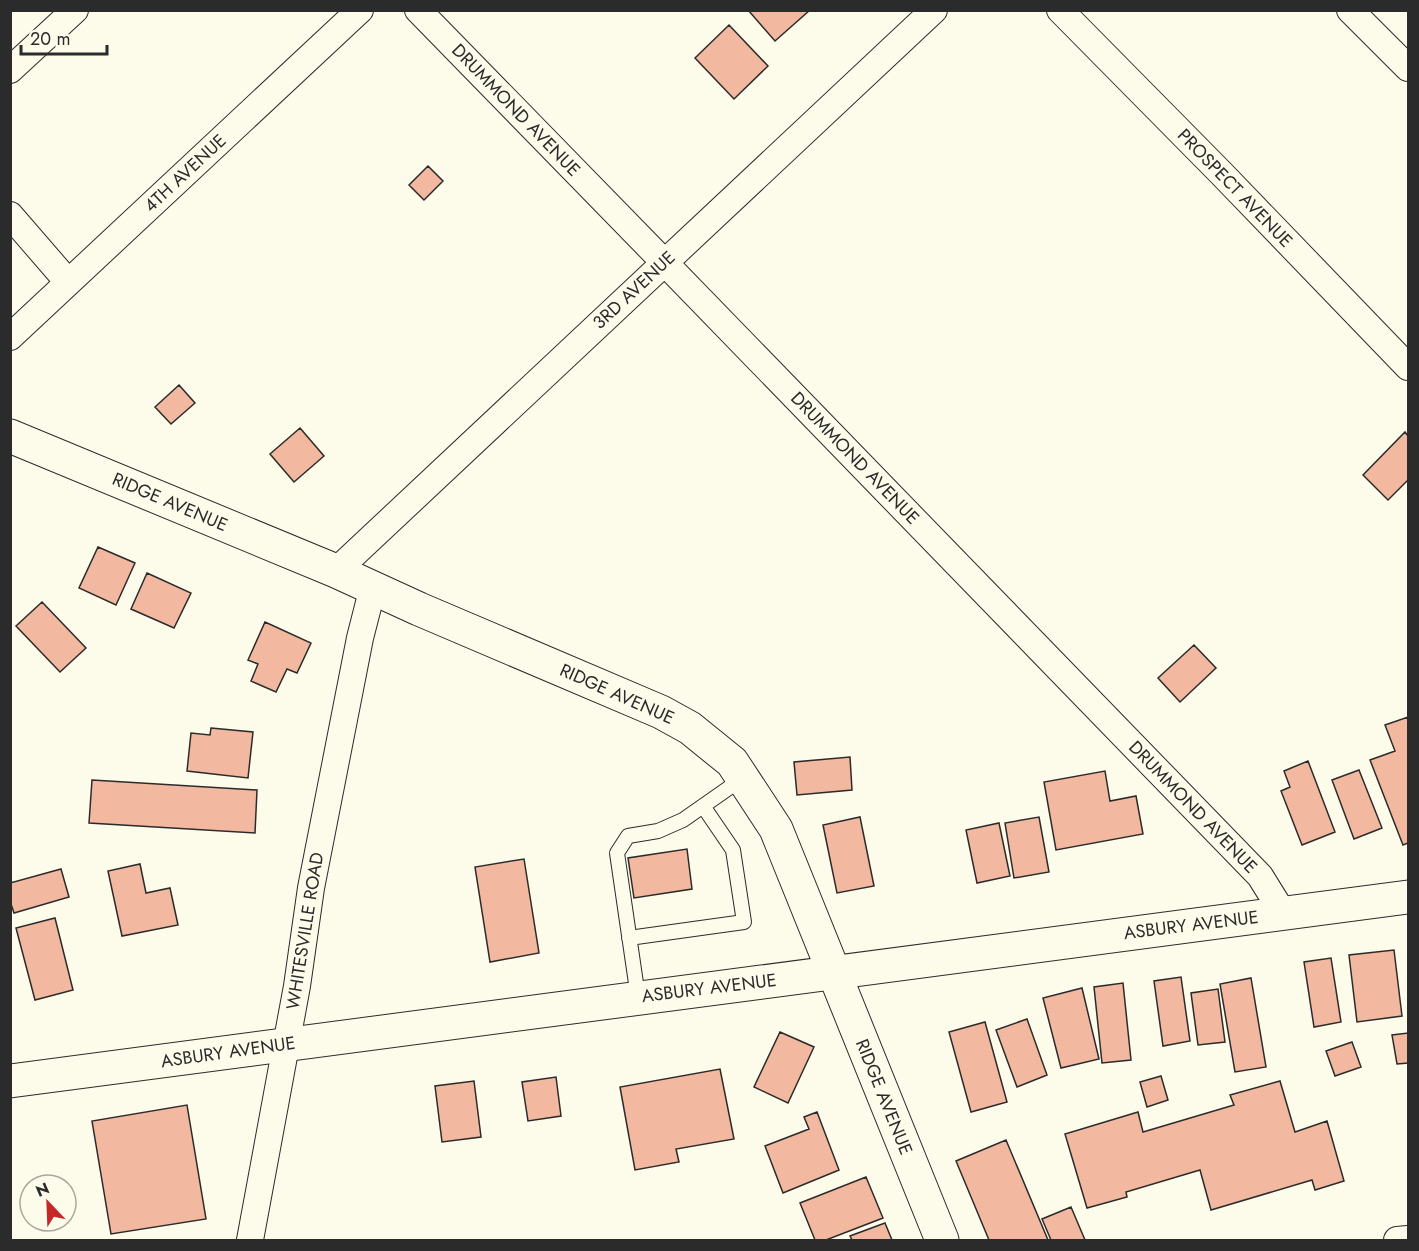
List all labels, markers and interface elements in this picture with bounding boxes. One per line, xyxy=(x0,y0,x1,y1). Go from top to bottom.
scale bar xyxy=(21,18,106,56)
text: 20 m xyxy=(30,26,70,52)
street label: DRUMMOND AVENUE xyxy=(446,38,586,182)
street label: PROSPECT AVENUE xyxy=(1171,123,1299,253)
street label: 4TH AVENUE xyxy=(138,128,232,218)
street label: 3RD AVENUE xyxy=(587,245,681,335)
street label: DRUMMOND AVENUE xyxy=(785,386,925,530)
street label: RIDGE AVENUE xyxy=(108,466,232,538)
street label: RIDGE AVENUE xyxy=(556,657,678,731)
street label: DRUMMOND AVENUE xyxy=(1123,735,1263,879)
street label: WHITESVILLE ROAD xyxy=(280,850,330,1012)
street label: ASBURY AVENUE xyxy=(1122,904,1260,946)
street label: ASBURY AVENUE xyxy=(640,967,778,1009)
street label: ASBURY AVENUE xyxy=(159,1030,297,1074)
street label: RIDGE AVENUE xyxy=(849,1035,919,1159)
north arrow xyxy=(18,1173,78,1233)
text: N xyxy=(32,1177,53,1203)

